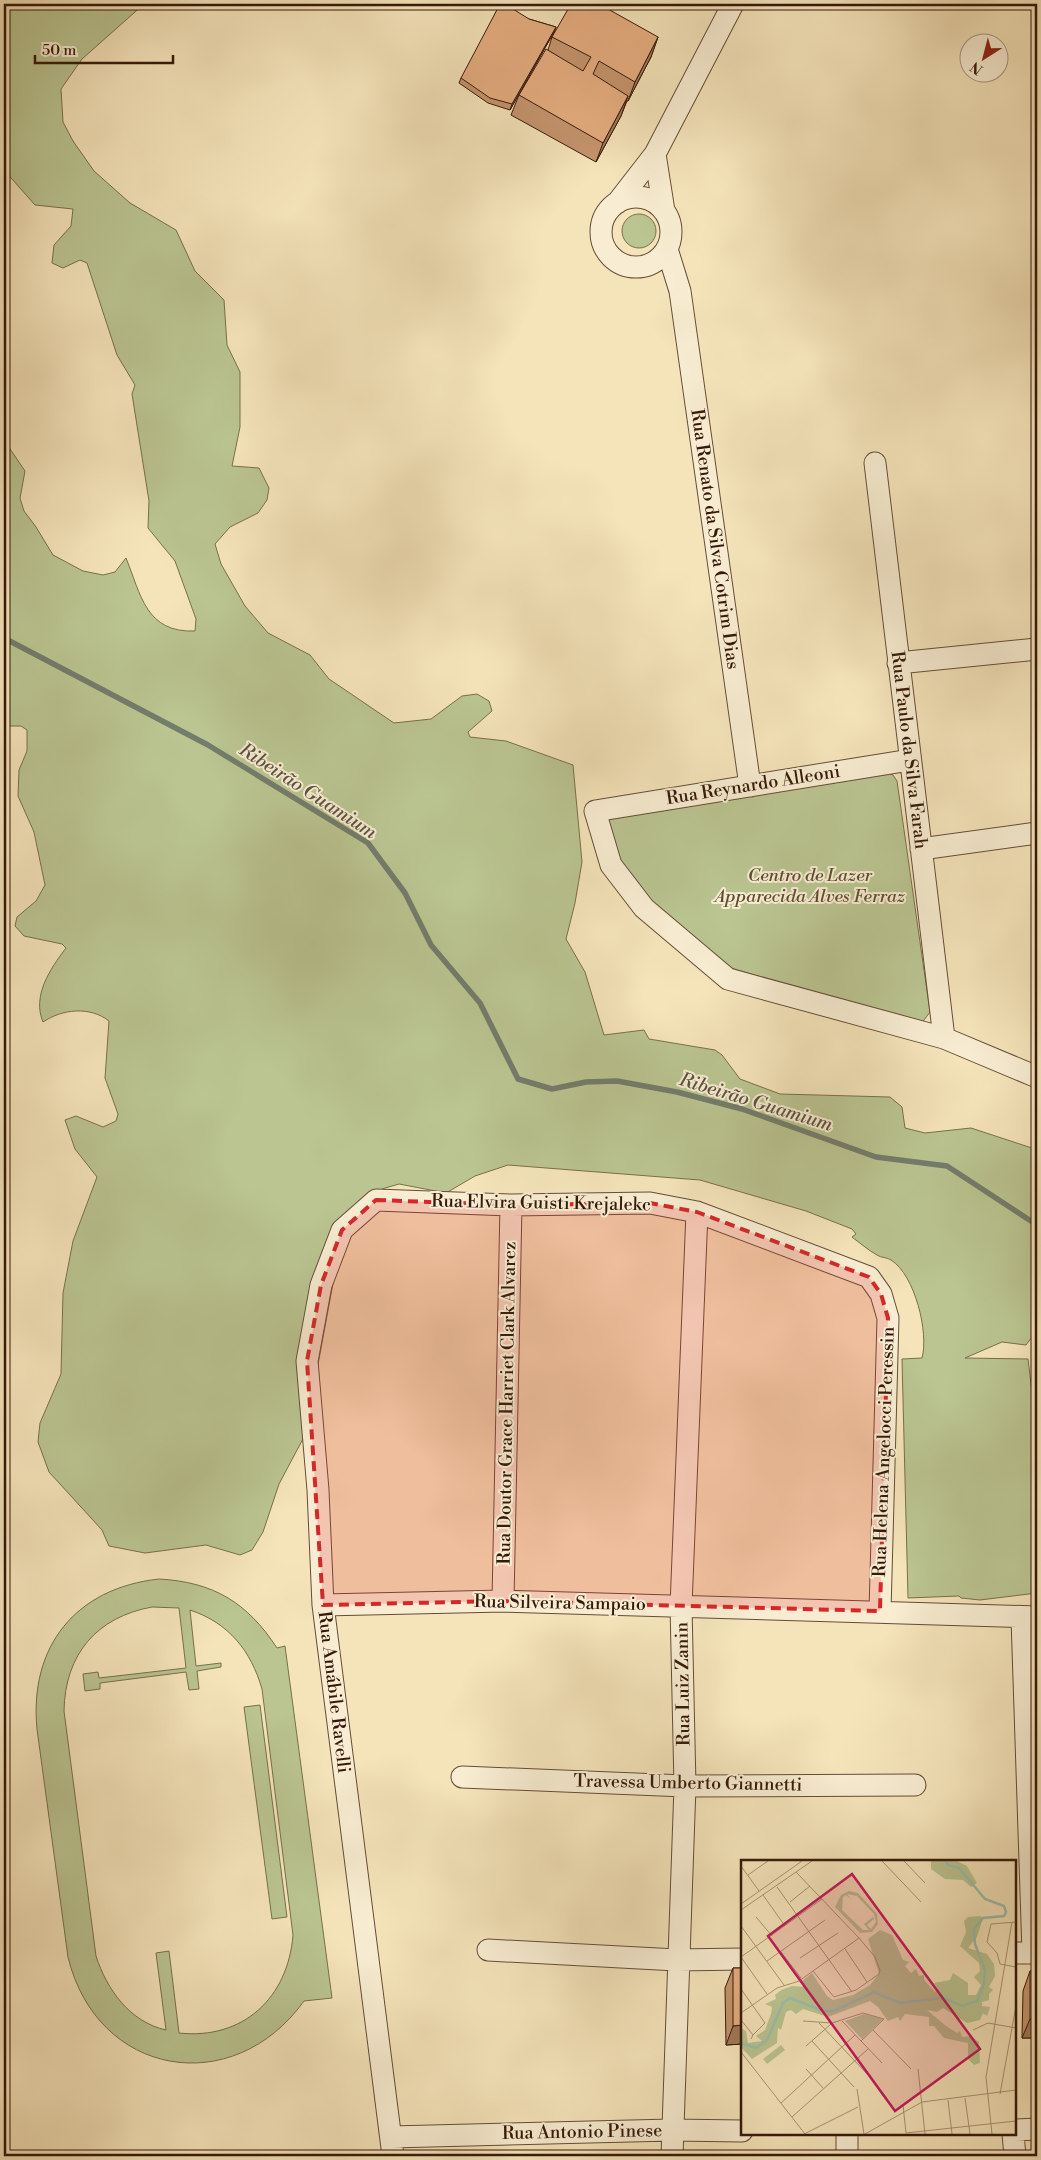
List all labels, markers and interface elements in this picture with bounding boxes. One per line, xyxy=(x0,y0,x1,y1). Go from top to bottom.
scale bar xyxy=(35,32,172,64)
north arrow xyxy=(958,32,1008,82)
text: 50 m xyxy=(42,41,76,60)
text: N xyxy=(967,57,987,78)
street label: Rua Renato da Silva Cotrim Dias xyxy=(685,407,745,671)
street label: Rua Paulo da Silva Farah xyxy=(885,650,933,851)
water label: Ribeirão Guamium xyxy=(234,737,382,845)
street label: Rua Reynardo Alleoni xyxy=(664,760,842,810)
park label: Centro de Lazer Apparecida Alves Ferraz xyxy=(713,864,906,908)
water label: Ribeirão Guamium xyxy=(675,1067,836,1137)
street label: Rua Elvira Guisti Krejalekc xyxy=(431,1190,651,1216)
street label: Rua Doutor Grace Harriet Clark Alvarez xyxy=(493,1241,521,1565)
street label: Rua Helena Angelocci Peressin xyxy=(868,1326,900,1578)
street label: Rua Silveira Sampaio xyxy=(474,1590,646,1616)
street label: Rua Amábile Ravelli xyxy=(313,1610,355,1774)
street label: Rua Luiz Zanin xyxy=(670,1621,696,1746)
street label: Travessa Umberto Giannetti xyxy=(573,1770,803,1796)
inset map xyxy=(741,1860,1016,2135)
street label: Rua Antonio Pinese xyxy=(502,2119,662,2145)

